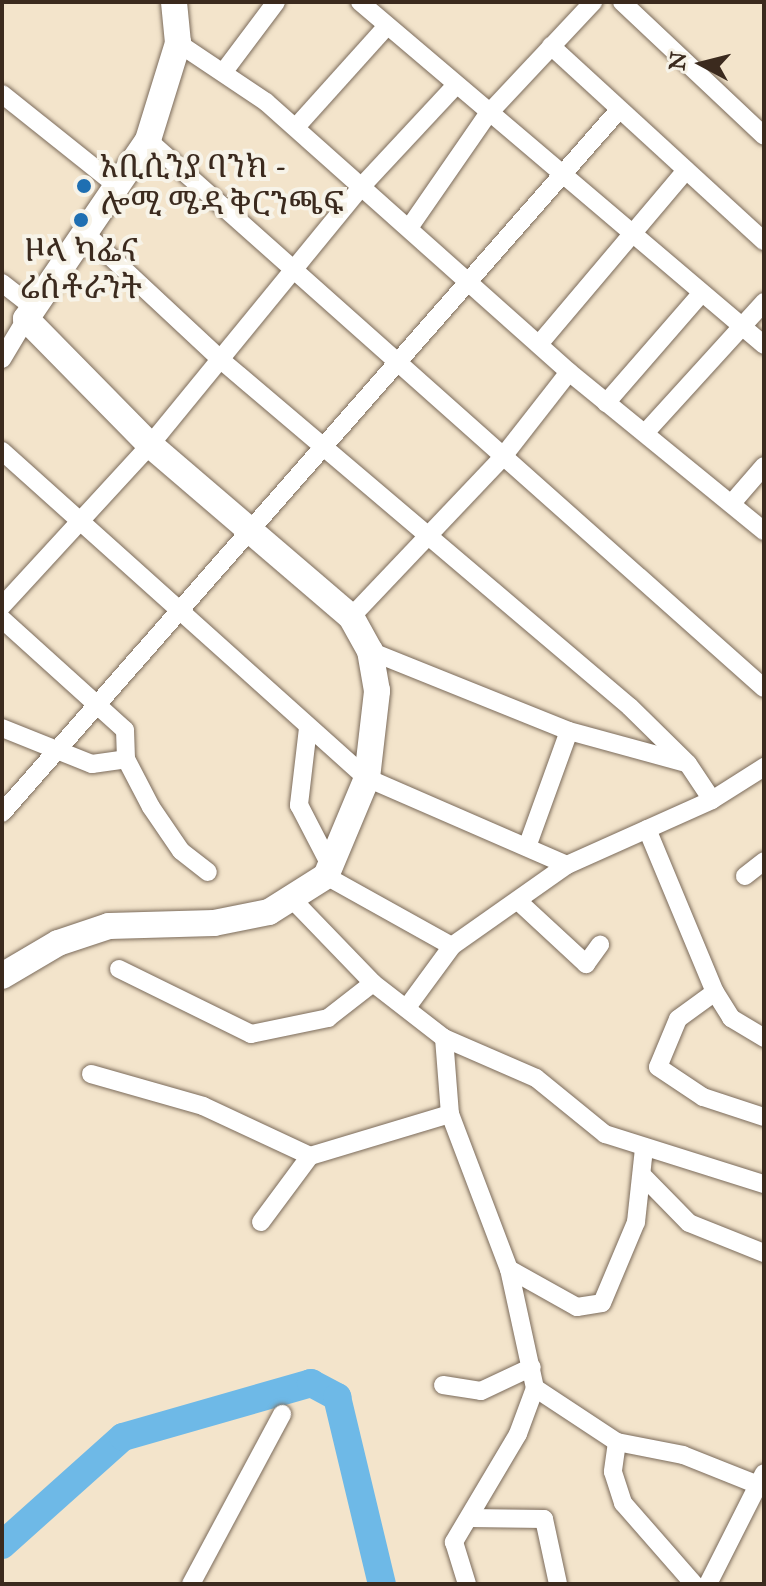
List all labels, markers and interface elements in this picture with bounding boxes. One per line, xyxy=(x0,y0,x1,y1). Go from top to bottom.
north arrow xyxy=(662,24,742,104)
text: N xyxy=(663,50,692,72)
place label: አቢሲንያ ባንክ - ሎሚ ሜዳ ቅርንጫፍ xyxy=(100,149,344,224)
marker: አቢሲንያ ባንክ - ሎሚ ሜዳ ቅርንጫፍ xyxy=(75,177,93,195)
marker: ዞላ ካፌና ሬስቶራንት xyxy=(72,211,90,229)
place label: ዞላ ካፌና ሬስቶራንት xyxy=(20,233,142,308)

